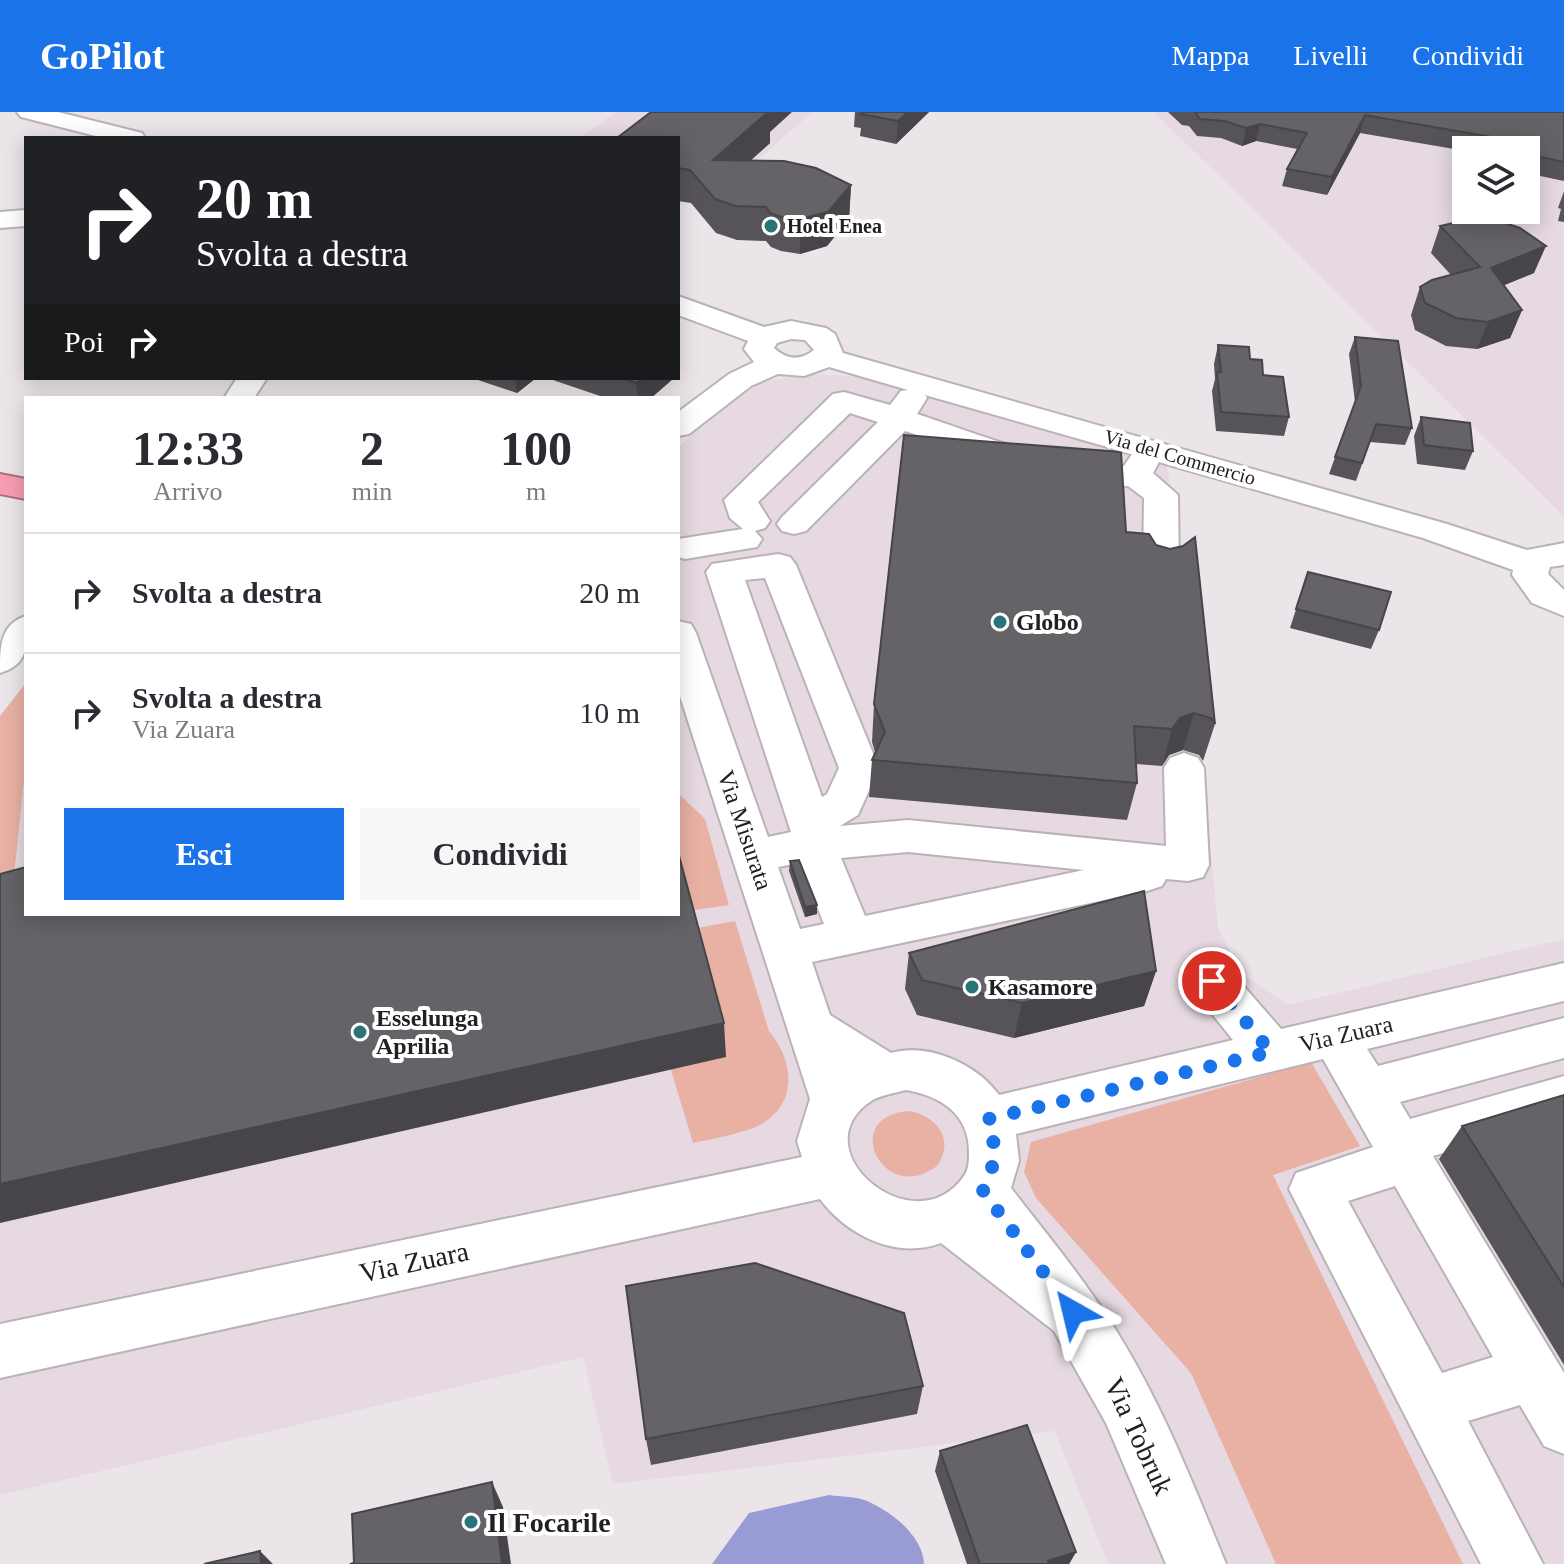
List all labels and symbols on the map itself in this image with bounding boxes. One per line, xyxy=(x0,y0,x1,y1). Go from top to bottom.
place label: Hotel Enea xyxy=(787,215,882,237)
marker: Hotel Enea xyxy=(762,217,780,235)
street label: Via del Commercio xyxy=(1102,425,1258,489)
place label: Globo xyxy=(1016,609,1079,635)
marker: Globo xyxy=(991,613,1009,631)
street label: Via Misurata xyxy=(712,767,778,893)
pin xyxy=(1178,947,1246,1015)
place label: Kasamore xyxy=(988,974,1093,1000)
marker: Kasamore xyxy=(963,978,981,996)
place label: Esselunga Aprilia xyxy=(376,1005,479,1059)
street label: Via Zuara xyxy=(1297,1011,1396,1057)
marker: Esselunga Aprilia xyxy=(351,1023,369,1041)
street label: Via Zuara xyxy=(356,1235,472,1289)
position arrow xyxy=(1031,1270,1115,1354)
street label: Via Tobruk xyxy=(1098,1372,1180,1500)
place label: Il Focarile xyxy=(487,1507,611,1538)
marker: Il Focarile xyxy=(462,1513,480,1531)

